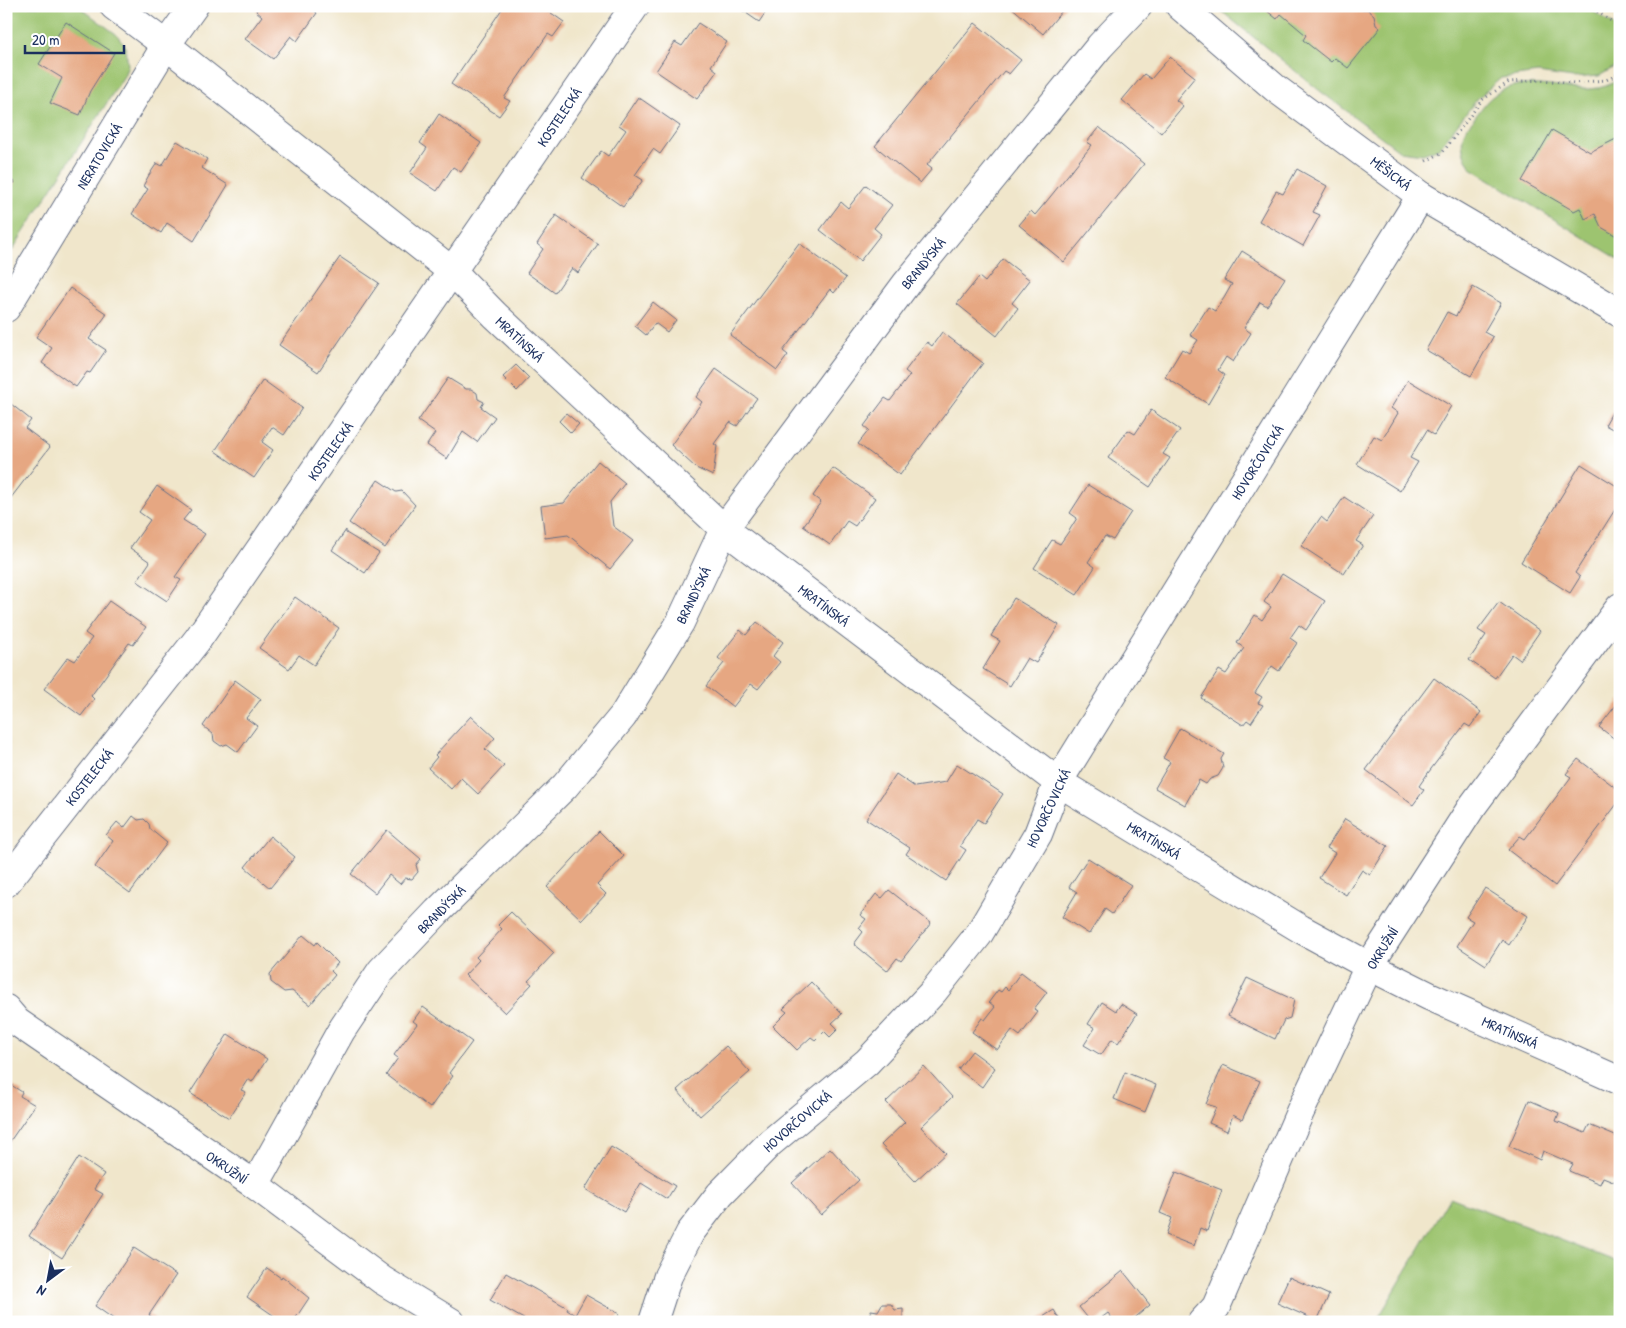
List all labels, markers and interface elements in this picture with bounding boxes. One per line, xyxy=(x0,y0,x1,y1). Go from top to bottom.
scale bar xyxy=(25,22,124,54)
text: 20 m xyxy=(32,29,59,50)
street label: KOSTELECKÁ xyxy=(532,84,586,150)
street label: NERATOVICKÁ xyxy=(72,119,126,193)
street label: MĚŠICKÁ xyxy=(1367,152,1415,195)
street label: BRANDÝSKÁ xyxy=(896,233,950,293)
street label: MRATÍNSKÁ xyxy=(492,312,548,366)
street label: KOSTELECKÁ xyxy=(303,418,357,484)
street label: HOVORČOVICKÁ xyxy=(1226,421,1288,503)
street label: BRANDÝSKÁ xyxy=(671,563,715,627)
street label: MRATÍNSKÁ xyxy=(795,580,854,631)
street label: KOSTELECKÁ xyxy=(61,744,117,809)
street label: HOVORČOVICKÁ xyxy=(1021,765,1075,850)
street label: MRATÍNSKÁ xyxy=(1124,817,1184,864)
street label: BRANDÝSKÁ xyxy=(413,881,469,937)
street label: OKRUŽNÍ xyxy=(1361,923,1403,973)
street label: MRATÍNSKÁ xyxy=(1479,1011,1541,1053)
street label: HOVORČOVICKÁ xyxy=(759,1086,835,1156)
street label: OKRUŽNÍ xyxy=(202,1146,252,1188)
north arrow xyxy=(22,1256,72,1306)
text: N xyxy=(32,1281,49,1301)

